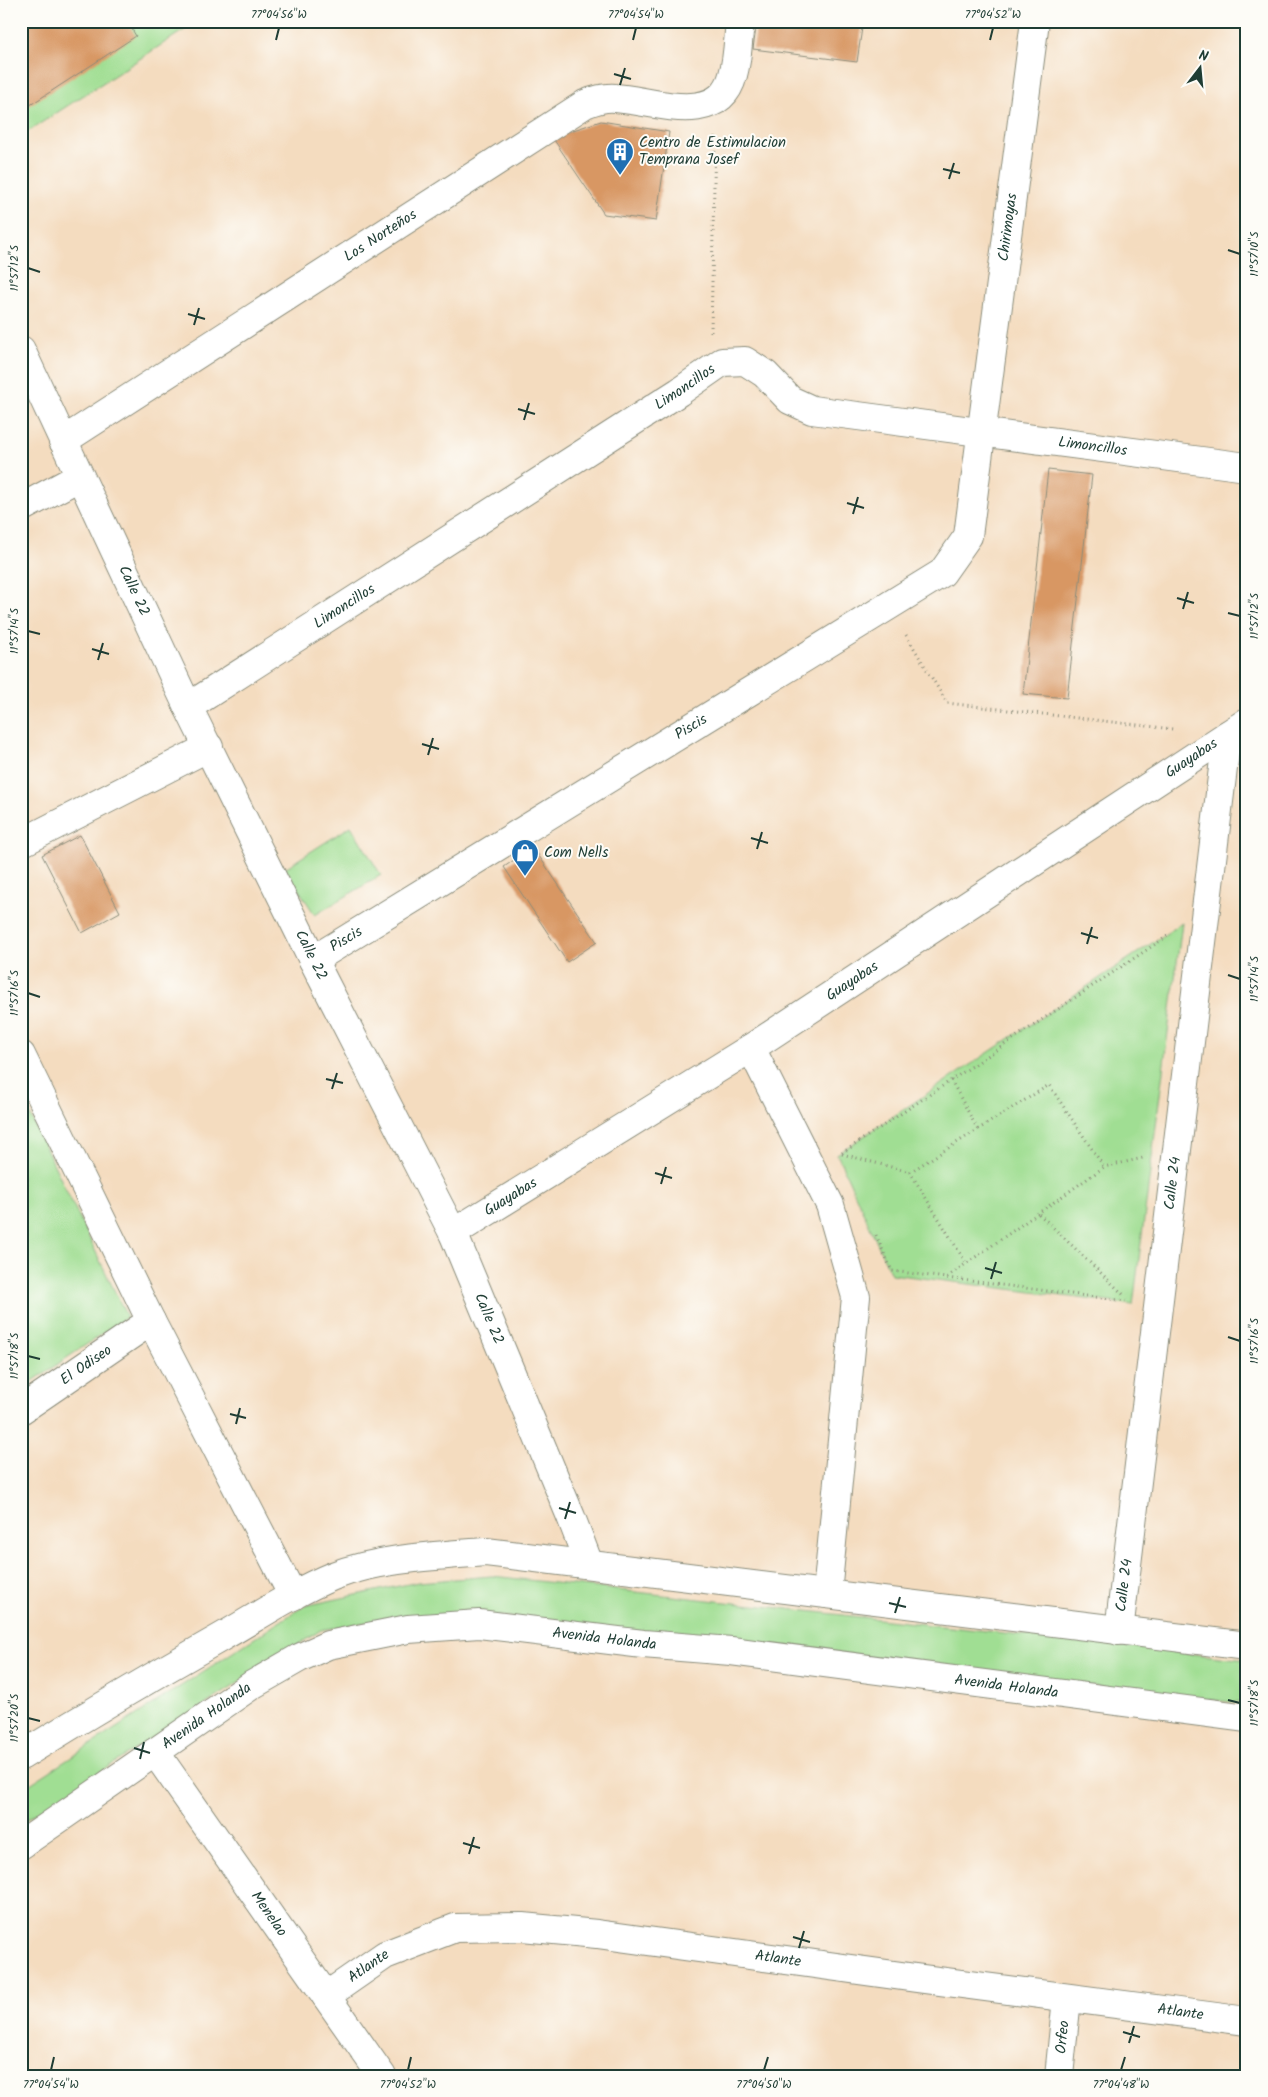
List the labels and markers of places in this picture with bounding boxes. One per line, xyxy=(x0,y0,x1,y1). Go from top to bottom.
place label: Centro de Estimulacion Temprana Josef xyxy=(639,131,786,172)
building icon: Centro de Estimulacion Temprana Josef xyxy=(605,137,635,176)
shop icon: Com Nells xyxy=(510,838,540,877)
place label: Com Nells xyxy=(544,841,609,865)

